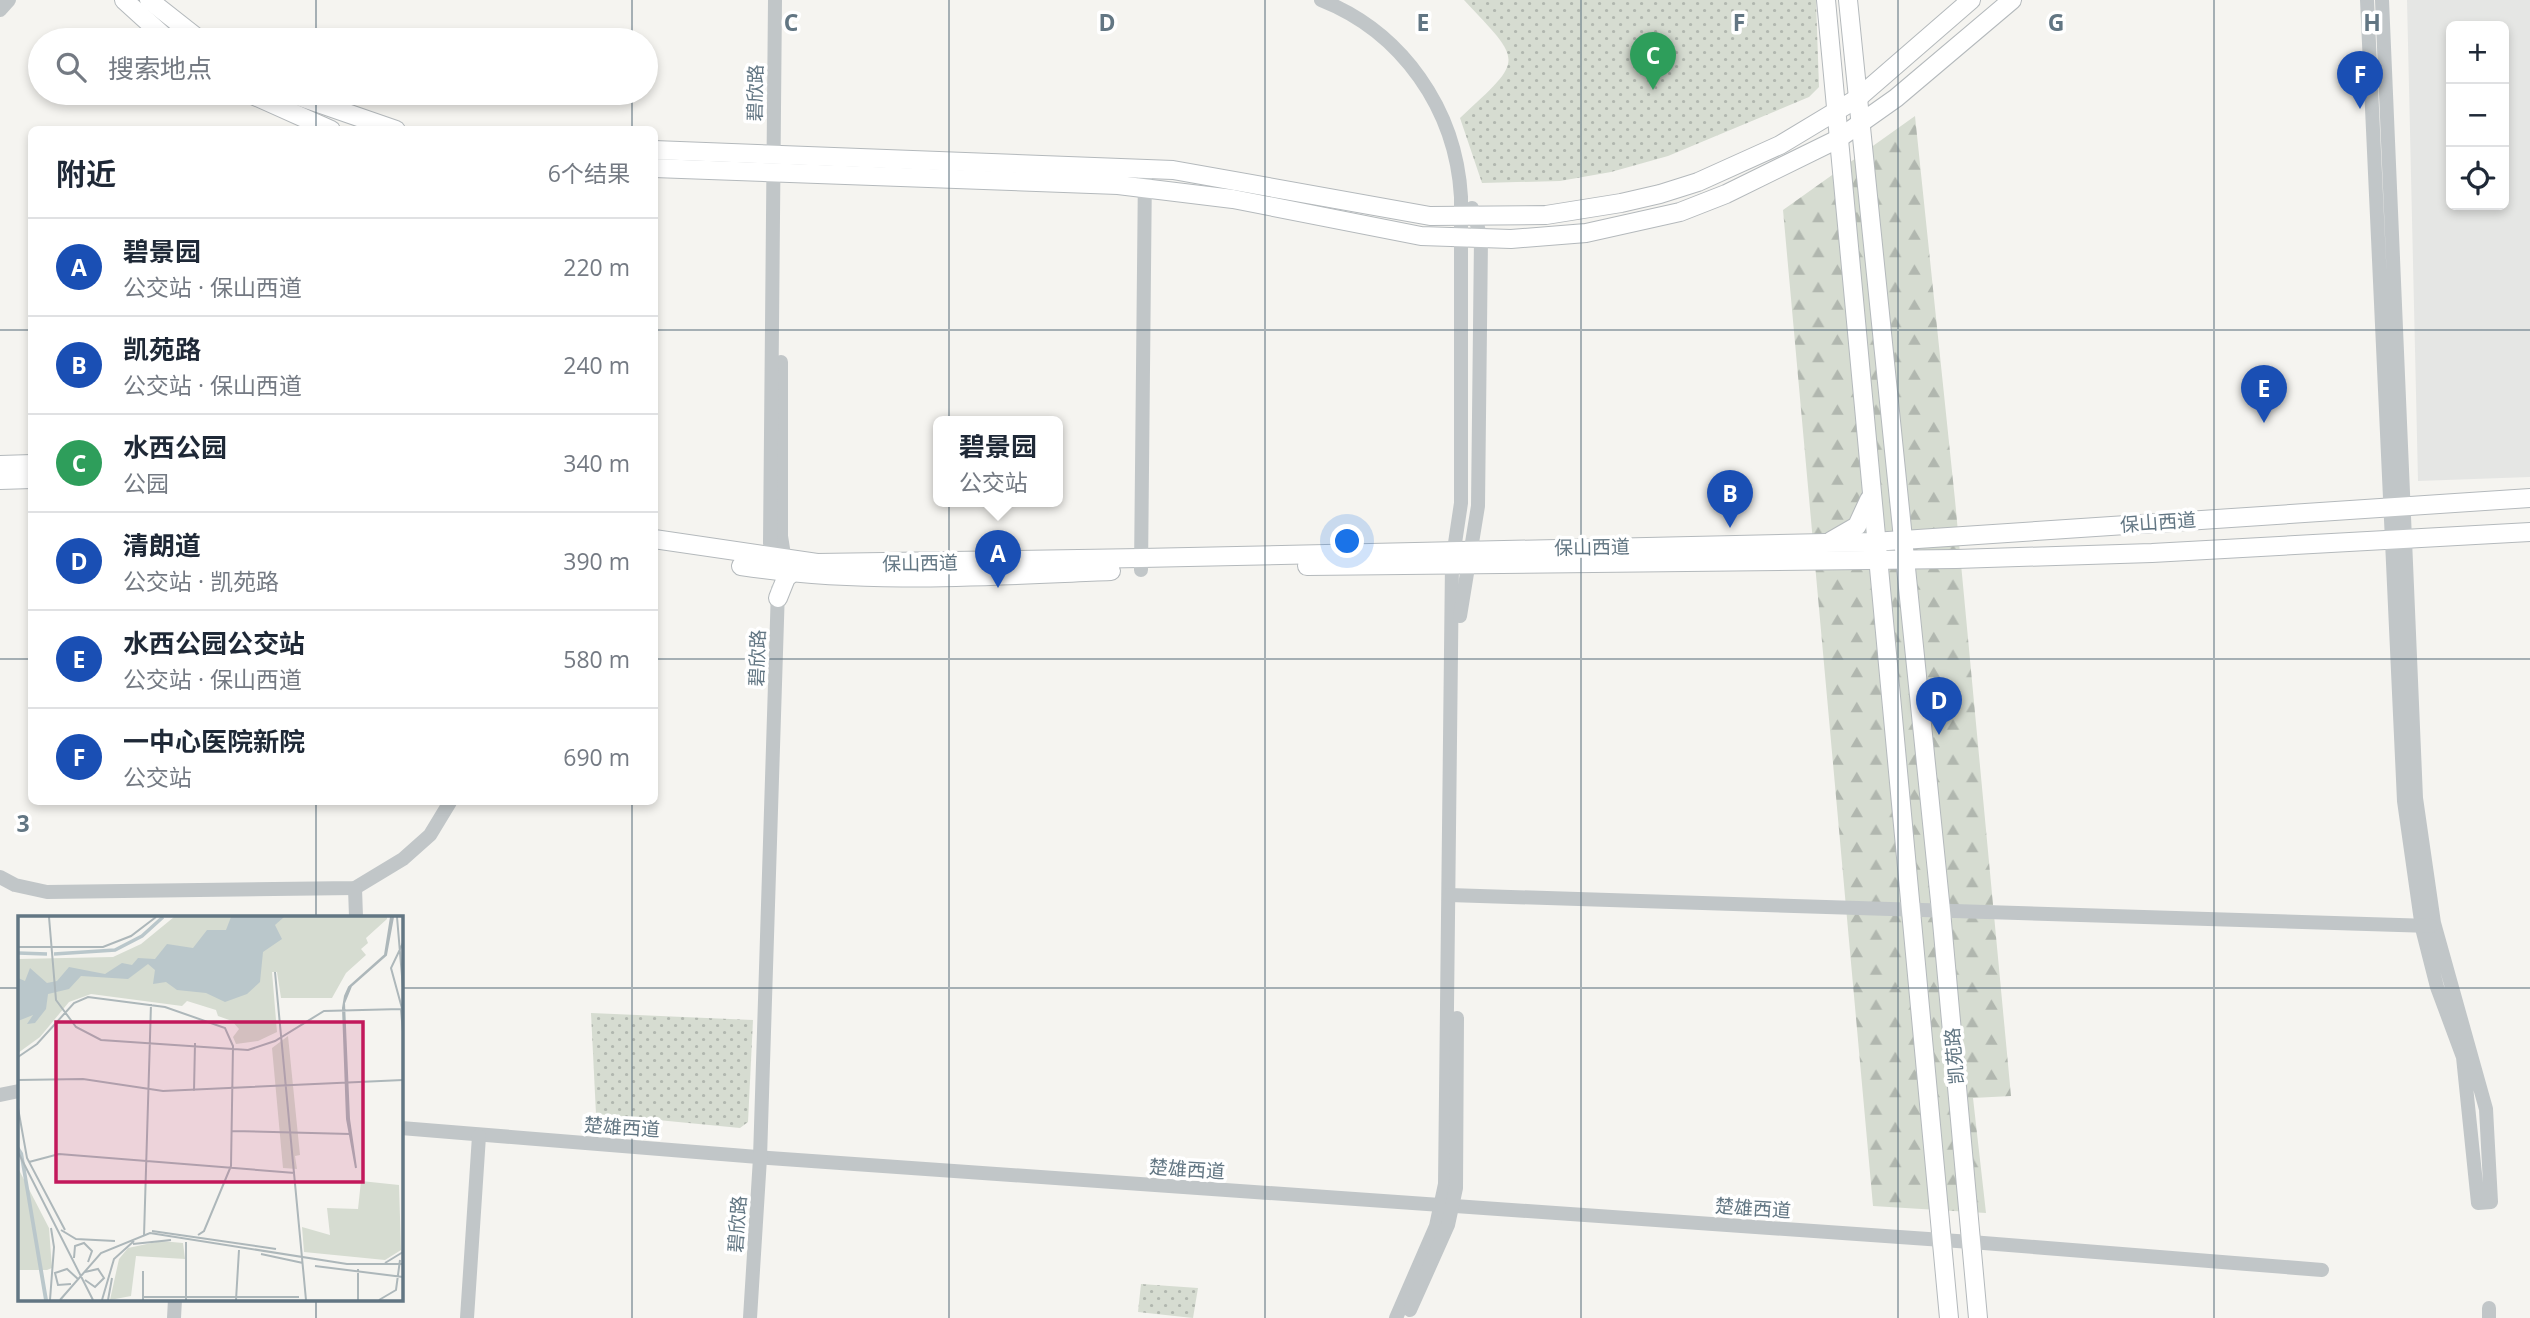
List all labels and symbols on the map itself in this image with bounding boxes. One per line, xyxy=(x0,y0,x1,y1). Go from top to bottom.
text: C xyxy=(784,6,798,38)
text: D xyxy=(1098,6,1116,38)
text: E xyxy=(1417,6,1429,38)
text: F xyxy=(1733,6,1745,38)
text: G xyxy=(2048,6,2064,38)
text: H xyxy=(2363,6,2381,38)
pin: C xyxy=(1630,32,1676,90)
pin: F xyxy=(2337,51,2383,109)
street label: 碧欣路 xyxy=(742,64,768,122)
pin: E xyxy=(2241,365,2287,423)
pin: B xyxy=(1707,470,1753,528)
street label: 保山西道 xyxy=(2119,506,2197,538)
your location xyxy=(1330,524,1364,558)
pin: A xyxy=(975,530,1021,588)
street label: 保山西道 xyxy=(1554,533,1630,561)
street label: 保山西道 xyxy=(882,549,958,577)
street label: 碧欣路 xyxy=(743,629,771,687)
pin: D xyxy=(1916,677,1962,735)
text: 3 xyxy=(16,807,30,839)
inset map xyxy=(18,916,402,1300)
street label: 凯苑路 xyxy=(1939,1026,1969,1086)
street label: 楚雄西道 xyxy=(583,1111,661,1143)
street label: 楚雄西道 xyxy=(1148,1153,1226,1185)
street label: 楚雄西道 xyxy=(1714,1192,1792,1224)
street label: 碧欣路 xyxy=(722,1195,752,1253)

